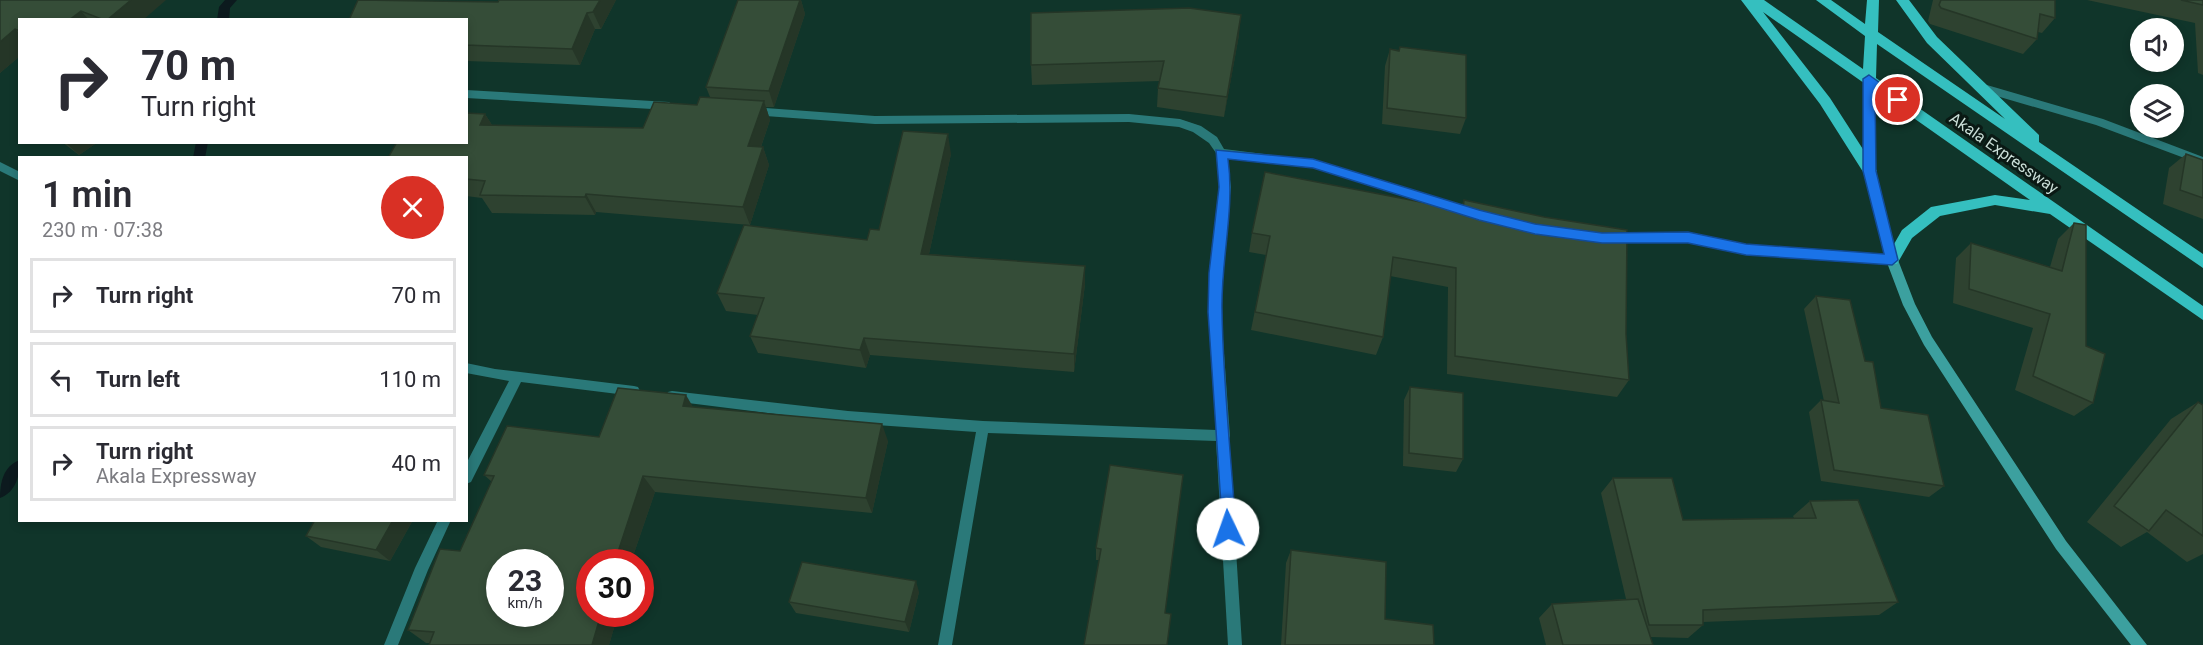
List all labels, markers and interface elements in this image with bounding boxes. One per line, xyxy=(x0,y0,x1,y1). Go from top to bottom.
map controls xyxy=(2130,18,2184,138)
button: sound xyxy=(2130,18,2184,72)
text: 70 m xyxy=(141,41,236,90)
icon: right xyxy=(42,42,120,120)
pin xyxy=(1872,74,1923,125)
icon: arrive xyxy=(1881,83,1914,116)
button: layers xyxy=(2130,84,2184,138)
text: Turn right xyxy=(141,91,256,123)
street label: Akala Expressway xyxy=(1946,108,2062,198)
text: 1 min xyxy=(42,174,132,216)
button: close xyxy=(381,176,444,239)
text: 230 m · 07:38 xyxy=(42,218,163,242)
icon: right xyxy=(45,279,78,312)
text: Turn right xyxy=(96,283,193,308)
text: 70 m xyxy=(392,283,441,308)
icon: left xyxy=(45,363,78,396)
text: Turn left xyxy=(96,367,180,392)
text: 110 m xyxy=(379,367,441,392)
text: Turn right xyxy=(96,439,193,464)
icon: right xyxy=(45,447,78,480)
text: 40 m xyxy=(392,451,441,476)
text: Akala Expressway xyxy=(96,464,256,488)
position arrow xyxy=(1196,497,1260,561)
speed limit sign: 30 xyxy=(576,549,654,627)
text: 23 xyxy=(508,563,542,598)
text: km/h xyxy=(507,594,543,612)

